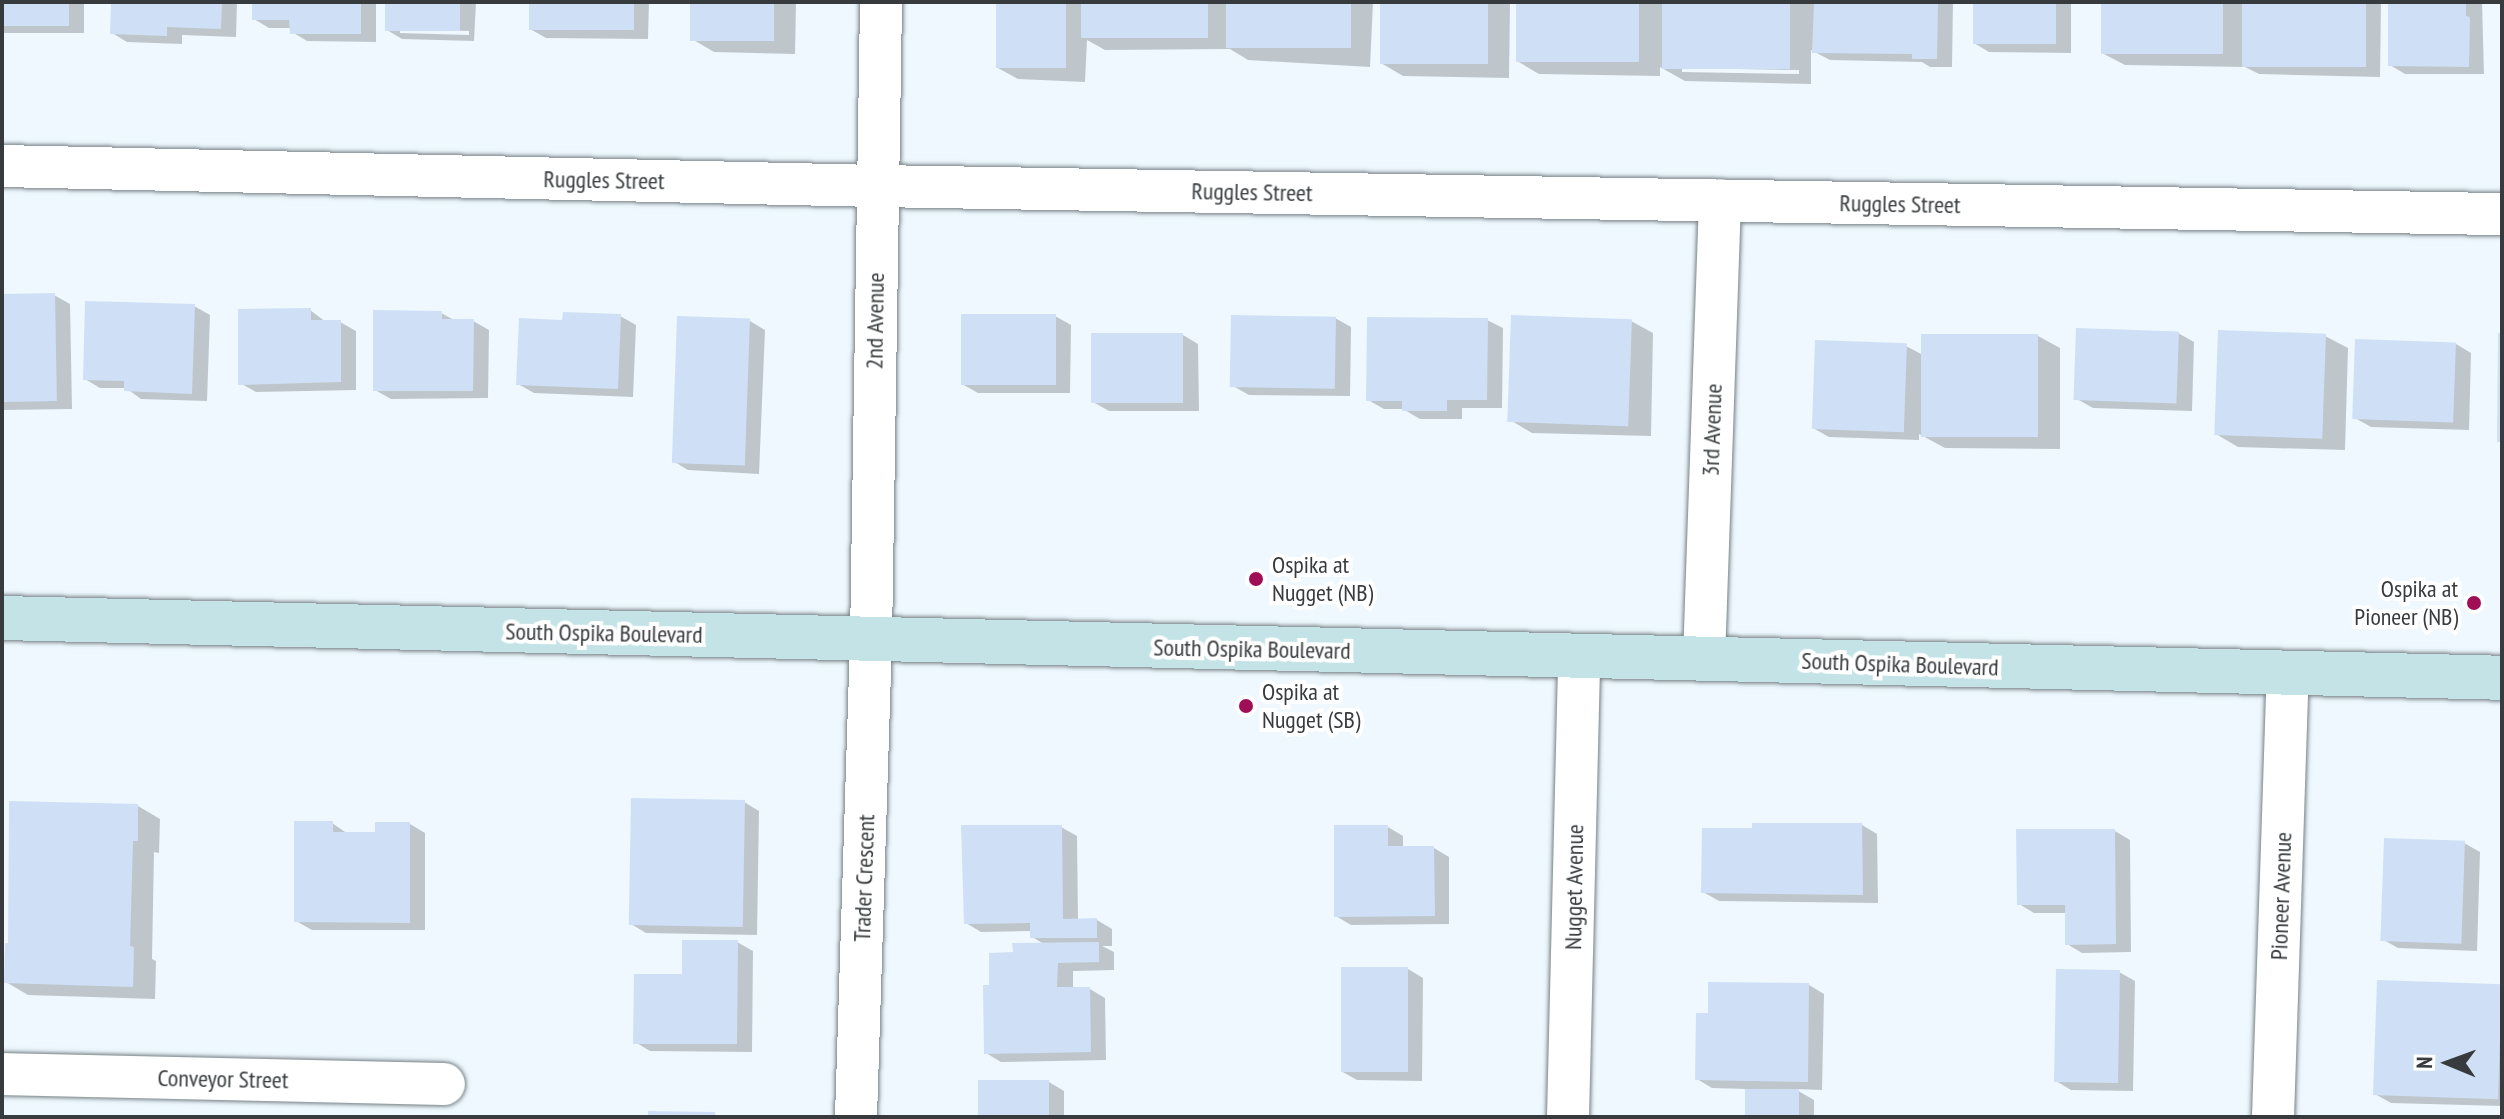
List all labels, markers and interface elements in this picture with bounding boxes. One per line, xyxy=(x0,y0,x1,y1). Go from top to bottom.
street label: Ruggles Street xyxy=(543,165,665,195)
street label: Ruggles Street xyxy=(1191,177,1313,207)
street label: Ruggles Street xyxy=(1839,189,1961,219)
street label: 2nd Avenue xyxy=(860,272,890,370)
street label: 3rd Avenue xyxy=(1696,383,1728,477)
place label: Ospika at Nugget (NB) xyxy=(1272,551,1373,607)
marker: Ospika at Nugget (NB) xyxy=(1247,570,1265,588)
place label: Ospika at Pioneer (NB) xyxy=(2354,575,2458,631)
marker: Ospika at Pioneer (NB) xyxy=(2465,594,2483,612)
street label: South Ospika Boulevard xyxy=(505,617,703,649)
street label: South Ospika Boulevard xyxy=(1153,633,1351,665)
street label: South Ospika Boulevard xyxy=(1801,646,1999,682)
place label: Ospika at Nugget (SB) xyxy=(1262,678,1360,734)
marker: Ospika at Nugget (SB) xyxy=(1237,697,1255,715)
street label: Trader Crescent xyxy=(847,814,881,942)
street label: Nugget Avenue xyxy=(1558,824,1590,950)
street label: Pioneer Avenue xyxy=(2264,831,2298,961)
north arrow xyxy=(2408,1023,2488,1103)
text: N xyxy=(2410,1056,2438,1069)
street label: Conveyor Street xyxy=(157,1063,289,1095)

